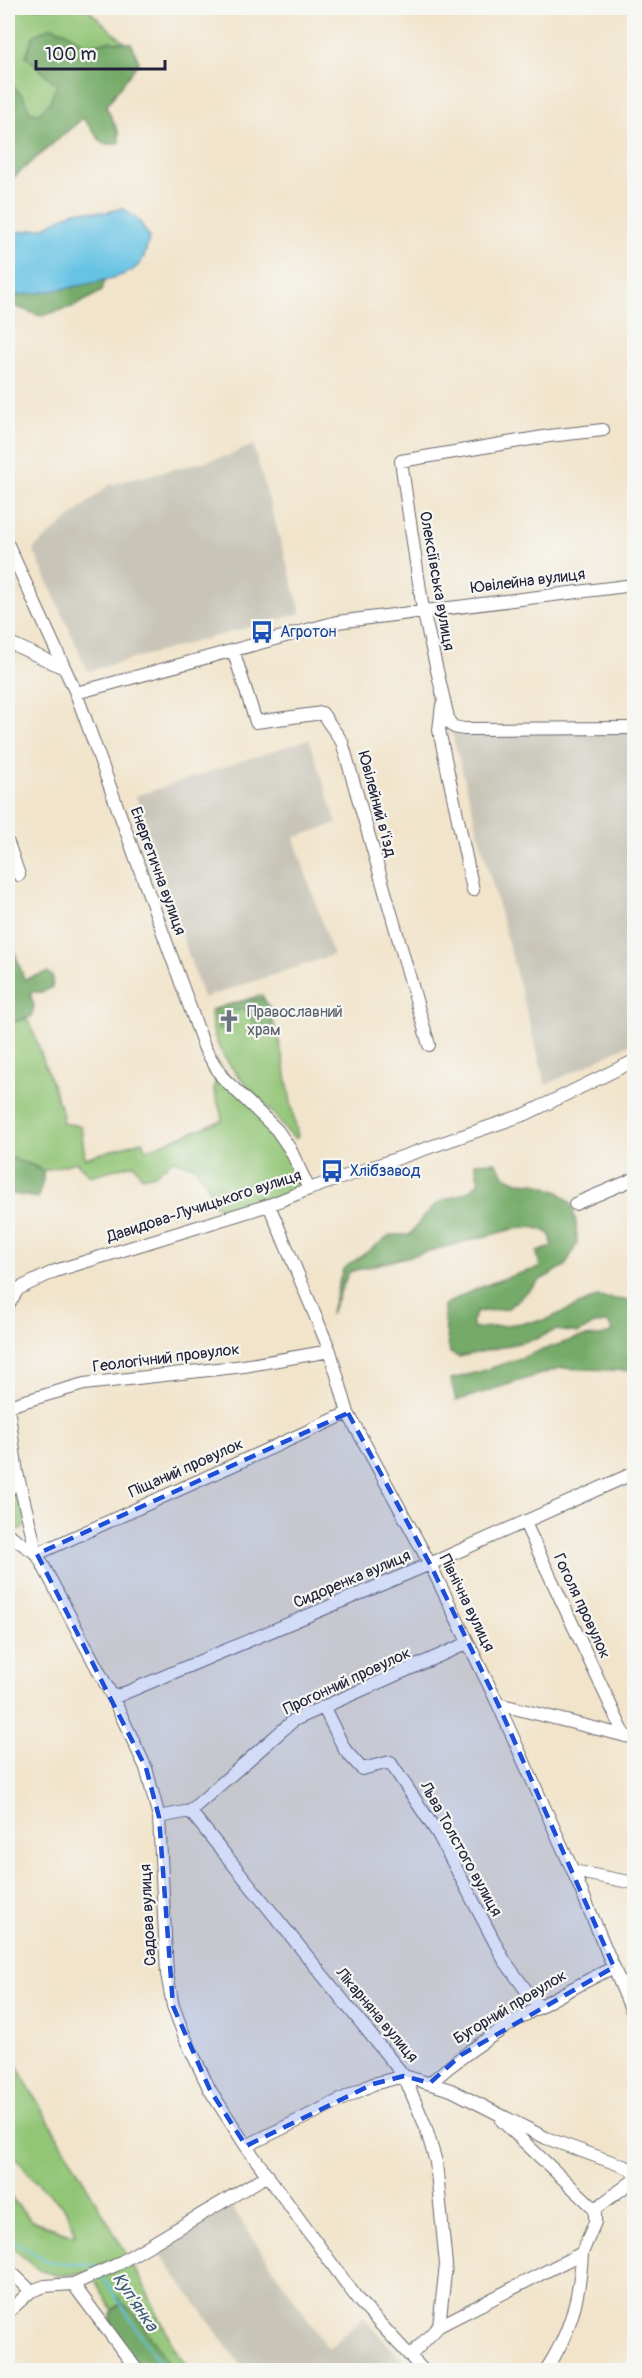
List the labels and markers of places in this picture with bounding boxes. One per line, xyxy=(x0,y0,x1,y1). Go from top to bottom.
bus stop icon: Агротон xyxy=(249,619,275,645)
place label: Агротон xyxy=(280,622,337,642)
place label: Православний храм xyxy=(247,1002,343,1040)
church icon: Православний храм xyxy=(216,1008,242,1034)
bus stop icon: Хлібзавод xyxy=(319,1158,345,1184)
place label: Хлібзавод xyxy=(350,1161,421,1181)

